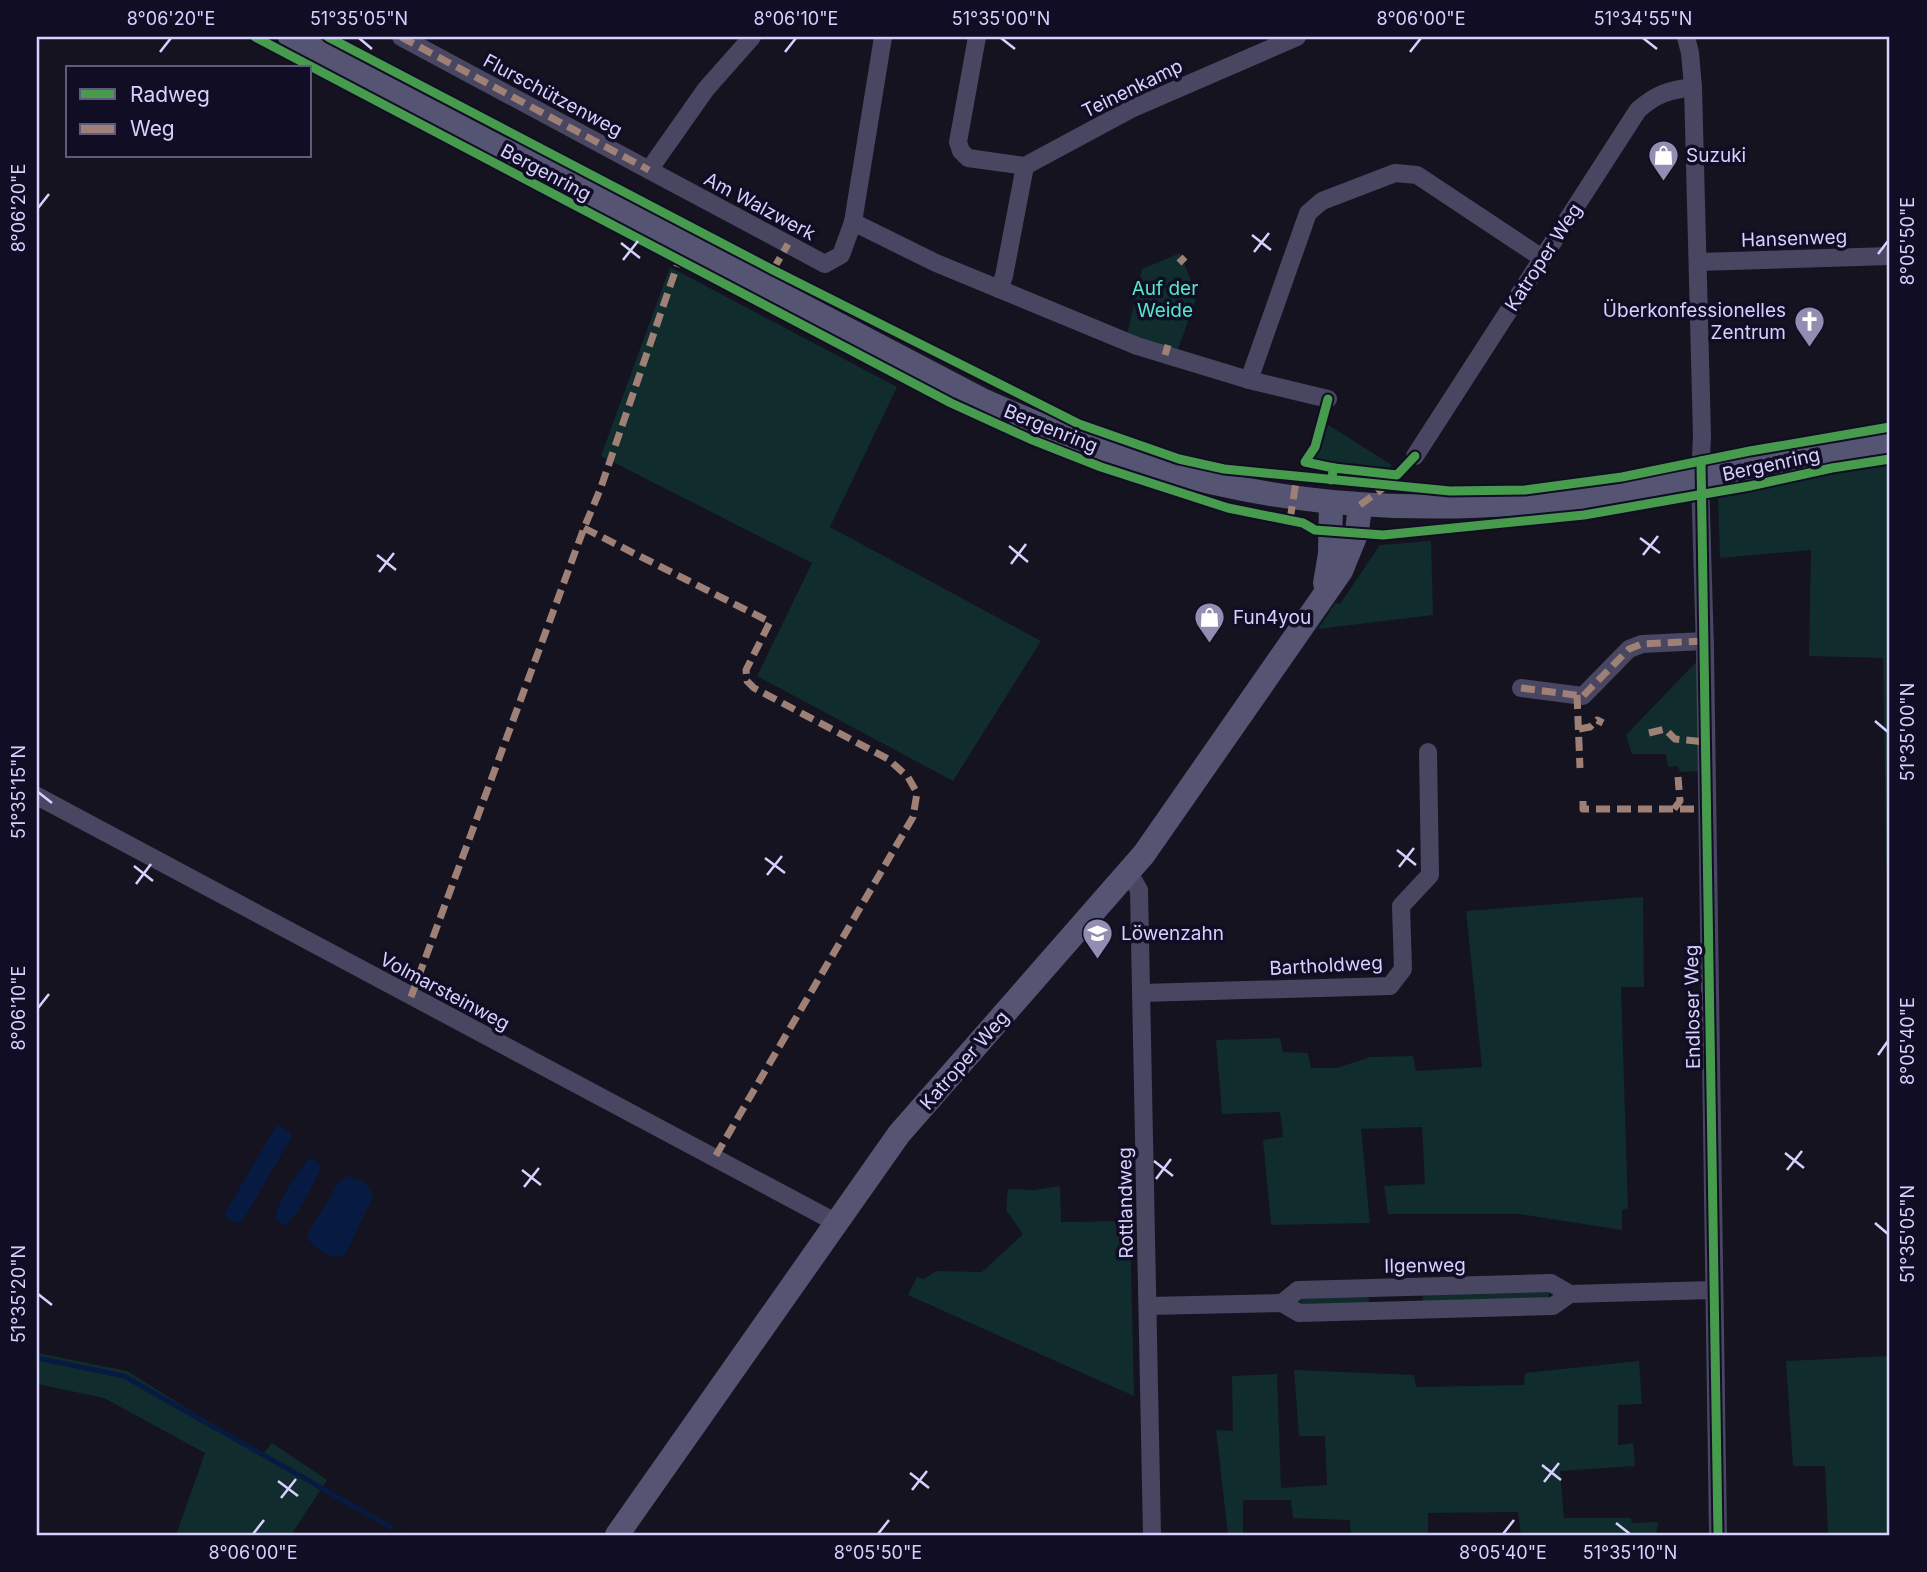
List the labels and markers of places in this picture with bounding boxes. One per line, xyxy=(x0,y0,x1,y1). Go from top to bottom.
shop icon: Suzuki xyxy=(1646,138,1680,182)
place label: Suzuki xyxy=(1686,144,1746,167)
place label: Überkonfessionelles Zentrum xyxy=(1603,299,1786,344)
church icon: Überkonfessionelles Zentrum xyxy=(1792,304,1826,348)
shop icon: Fun4you xyxy=(1193,600,1227,644)
place label: Fun4you xyxy=(1233,606,1311,629)
school or university icon: Löwenzahn xyxy=(1081,916,1115,960)
place label: Löwenzahn xyxy=(1121,922,1224,945)

